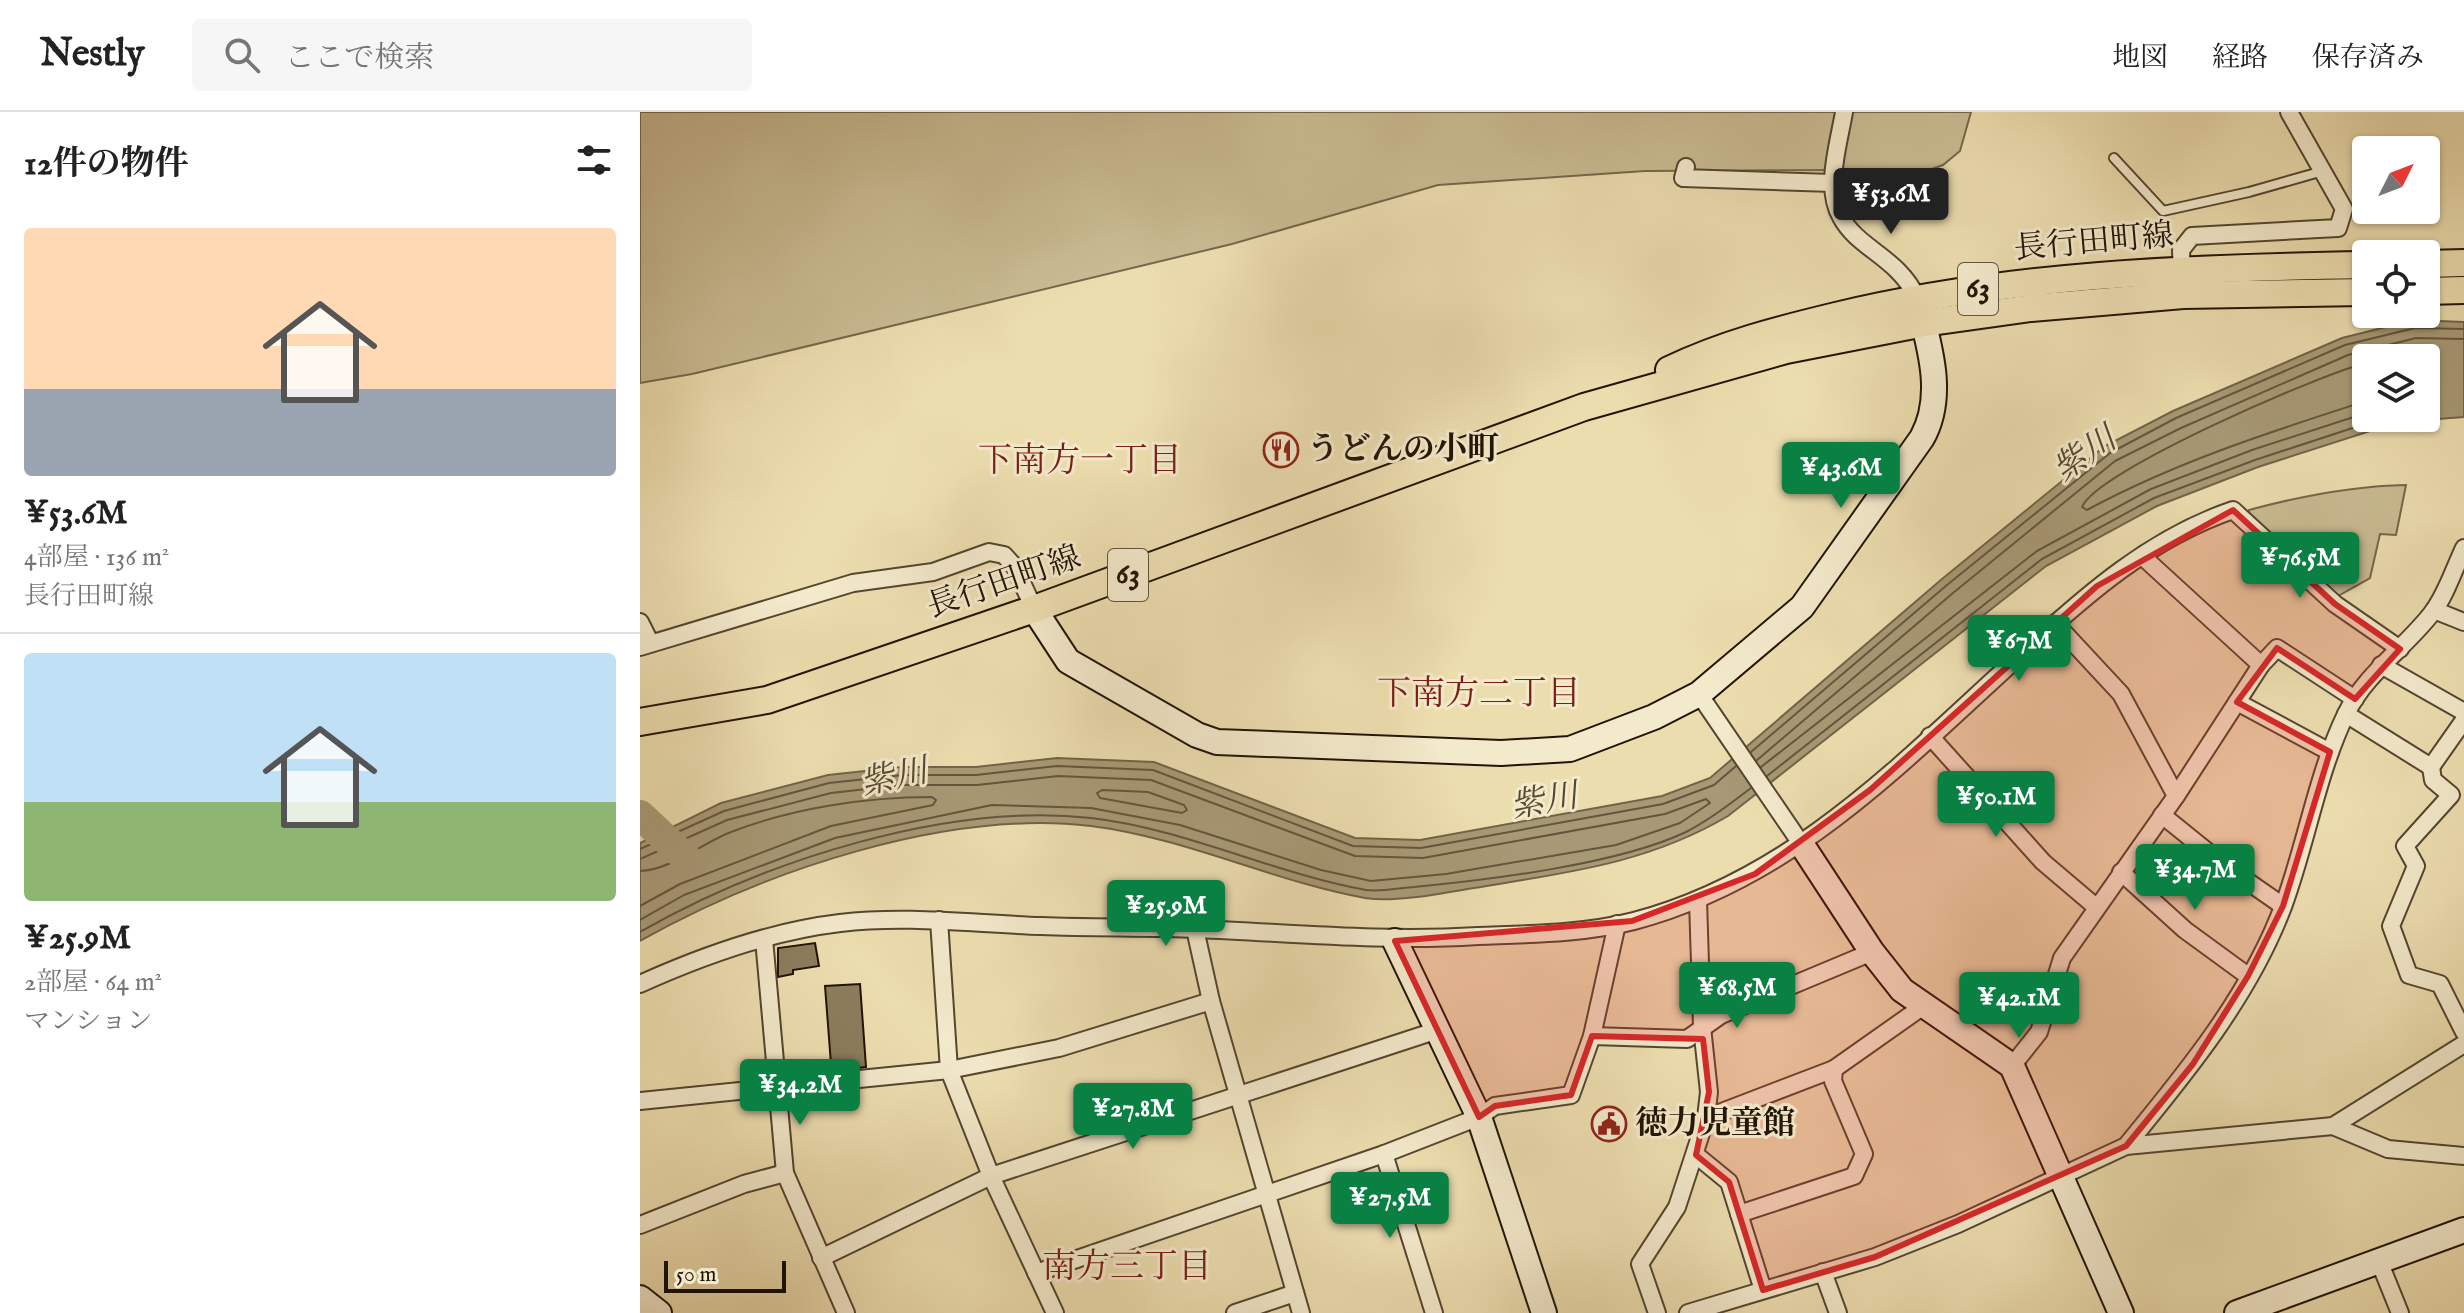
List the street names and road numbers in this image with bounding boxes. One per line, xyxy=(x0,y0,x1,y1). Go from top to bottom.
street label: 長行田町線 xyxy=(2013,216,2175,270)
road number: 63 xyxy=(1958,263,1998,315)
street label: 長行田町線 xyxy=(922,538,1086,628)
road number: 63 xyxy=(1108,549,1148,601)

